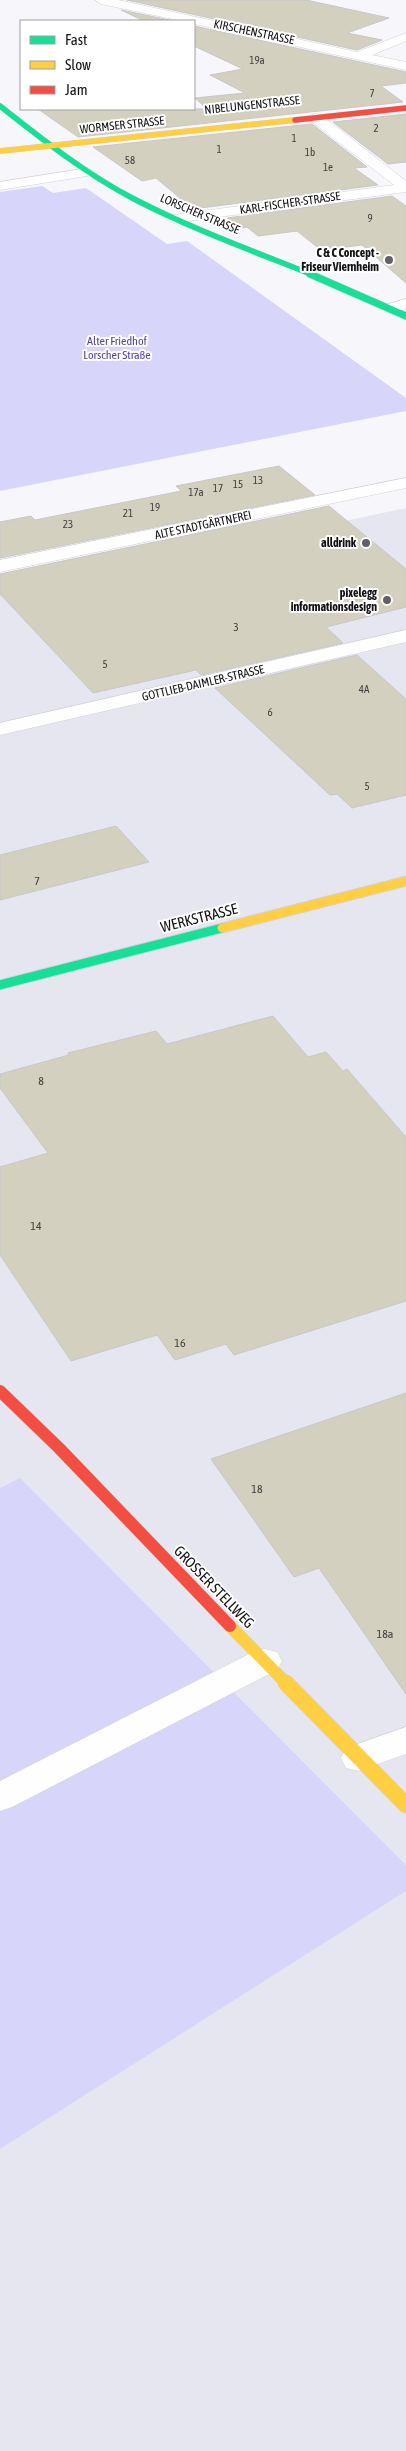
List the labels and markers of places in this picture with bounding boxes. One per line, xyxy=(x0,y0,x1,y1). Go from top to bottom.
place label: C & C Concept - Friseur Viernheim xyxy=(301,246,379,274)
marker: C & C Concept - Friseur Viernheim xyxy=(383,254,395,266)
place label: alldrink xyxy=(321,536,357,550)
marker: alldrink xyxy=(360,537,372,549)
place label: pixelegg informationsdesign xyxy=(291,586,378,614)
marker: pixelegg informationsdesign xyxy=(381,594,393,606)

